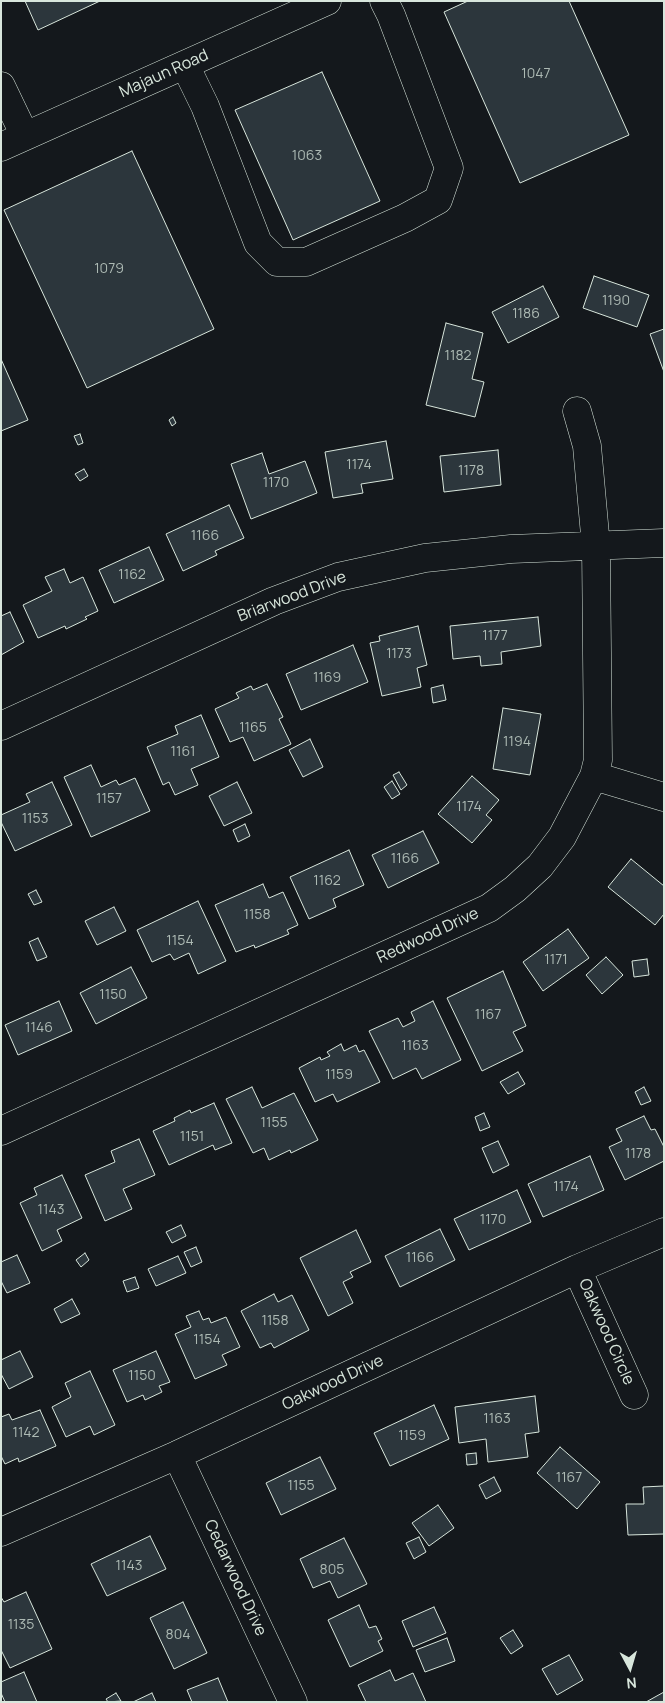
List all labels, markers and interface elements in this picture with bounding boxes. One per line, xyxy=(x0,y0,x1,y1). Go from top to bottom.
street label: Majaun Road xyxy=(117,46,211,102)
house number: 1047 xyxy=(521,66,551,82)
house number: 1063 xyxy=(292,148,322,164)
house number: 1079 xyxy=(94,261,124,277)
house number: 1190 xyxy=(602,293,630,309)
house number: 1186 xyxy=(512,306,540,322)
house number: 1182 xyxy=(444,348,472,364)
house number: 1174 xyxy=(346,457,372,473)
house number: 1178 xyxy=(458,463,484,479)
house number: 1170 xyxy=(263,475,289,491)
house number: 1166 xyxy=(191,528,219,544)
house number: 1162 xyxy=(118,567,146,583)
street label: Briarwood Drive xyxy=(235,567,349,627)
house number: 1177 xyxy=(482,628,508,644)
house number: 1173 xyxy=(386,646,412,662)
house number: 1169 xyxy=(313,670,341,686)
house number: 1165 xyxy=(239,720,267,736)
house number: 1194 xyxy=(503,734,531,750)
house number: 1161 xyxy=(171,744,195,760)
house number: 1157 xyxy=(96,791,122,807)
house number: 1174 xyxy=(456,799,482,815)
house number: 1153 xyxy=(22,811,48,827)
house number: 1166 xyxy=(391,851,419,867)
house number: 1162 xyxy=(313,873,341,889)
street label: Redwood Drive xyxy=(374,904,482,968)
house number: 1158 xyxy=(243,907,271,923)
house number: 1154 xyxy=(166,933,194,949)
house number: 1171 xyxy=(544,952,568,968)
house number: 1150 xyxy=(99,987,127,1003)
house number: 1167 xyxy=(475,1007,501,1023)
house number: 1146 xyxy=(25,1020,53,1036)
house number: 1163 xyxy=(401,1038,429,1054)
house number: 1159 xyxy=(325,1067,353,1083)
house number: 1155 xyxy=(260,1115,288,1131)
house number: 1151 xyxy=(180,1129,204,1145)
house number: 1178 xyxy=(625,1146,651,1162)
house number: 1174 xyxy=(553,1179,579,1195)
house number: 1143 xyxy=(38,1202,64,1218)
house number: 1170 xyxy=(480,1212,506,1228)
house number: 1166 xyxy=(406,1250,434,1266)
street label: Oakwood Circle xyxy=(574,1276,638,1388)
house number: 1158 xyxy=(261,1313,289,1329)
house number: 1154 xyxy=(193,1332,221,1348)
street label: Oakwood Drive xyxy=(279,1351,387,1415)
house number: 1150 xyxy=(128,1368,156,1384)
house number: 1163 xyxy=(483,1411,511,1427)
house number: 1142 xyxy=(12,1425,40,1441)
house number: 1159 xyxy=(398,1428,426,1444)
house number: 1167 xyxy=(556,1470,582,1486)
house number: 1155 xyxy=(287,1478,315,1494)
street label: Cedarwood Drive xyxy=(200,1517,270,1639)
house number: 1143 xyxy=(116,1558,142,1574)
house number: 805 xyxy=(320,1562,344,1578)
house number: 1135 xyxy=(8,1617,34,1633)
house number: 804 xyxy=(166,1627,190,1643)
north arrow xyxy=(605,1643,655,1693)
text: N xyxy=(626,1673,638,1693)

